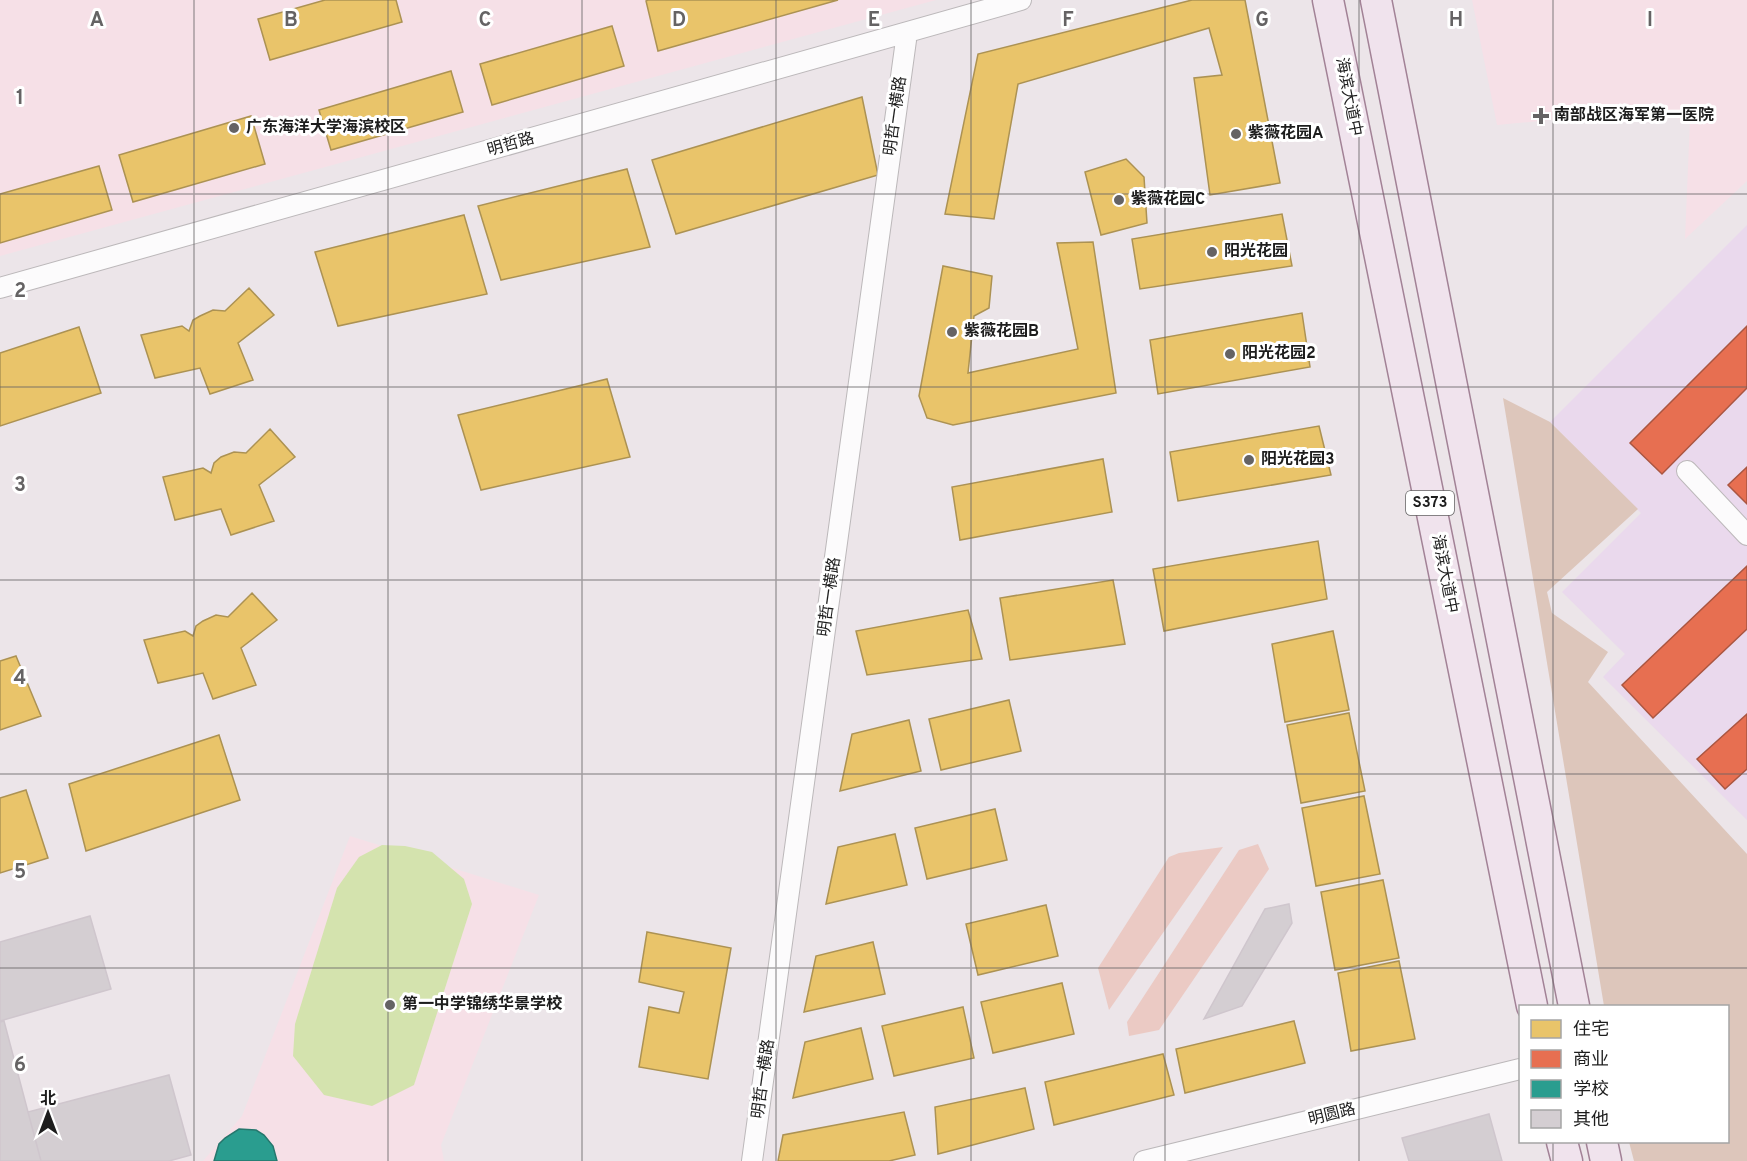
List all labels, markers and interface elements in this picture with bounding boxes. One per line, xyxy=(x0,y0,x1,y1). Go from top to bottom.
text: A xyxy=(90,8,104,34)
text: B xyxy=(284,8,298,34)
text: C xyxy=(479,8,491,34)
text: D xyxy=(672,8,686,34)
text: E xyxy=(868,8,880,34)
text: F xyxy=(1062,8,1074,34)
text: G xyxy=(1255,8,1269,34)
text: H xyxy=(1449,8,1463,34)
text: I xyxy=(1647,8,1653,34)
street label: 海滨大道中 xyxy=(1331,56,1365,138)
street label: 明哲一横路 xyxy=(881,75,911,157)
text: 1 xyxy=(16,86,24,112)
place label: 南部战区海军第一医院 xyxy=(1554,105,1714,126)
marker: 南部战区海军第一医院 xyxy=(1532,107,1550,125)
place label: 广东海洋大学海滨校区 xyxy=(246,117,406,138)
marker: 广东海洋大学海滨校区 xyxy=(227,121,241,135)
place label: 紫薇花园A xyxy=(1248,124,1323,144)
marker: 紫薇花园A xyxy=(1229,127,1243,141)
street label: 明哲路 xyxy=(485,129,537,161)
place label: 紫薇花园C xyxy=(1131,190,1205,210)
marker: 紫薇花园C xyxy=(1112,193,1126,207)
place label: 阳光花园 xyxy=(1224,242,1288,262)
marker: 阳光花园 xyxy=(1205,245,1219,259)
text: 2 xyxy=(14,279,26,305)
place label: 紫薇花园B xyxy=(964,322,1039,342)
marker: 紫薇花园B xyxy=(945,325,959,339)
place label: 阳光花园2 xyxy=(1242,344,1316,364)
marker: 阳光花园2 xyxy=(1223,347,1237,361)
place label: 阳光花园3 xyxy=(1261,450,1335,470)
marker: 阳光花园3 xyxy=(1242,453,1256,467)
text: 3 xyxy=(14,473,26,499)
road number: S373 xyxy=(1406,491,1454,515)
street label: 海滨大道中 xyxy=(1427,533,1461,615)
street label: 明哲一横路 xyxy=(815,556,845,638)
text: 4 xyxy=(14,666,26,692)
text: 5 xyxy=(14,860,26,886)
place label: 第一中学锦绣华景学校 xyxy=(402,994,563,1015)
marker: 第一中学锦绣华景学校 xyxy=(383,998,397,1012)
legend xyxy=(1519,1005,1729,1143)
text: 住宅 xyxy=(1573,1019,1609,1042)
street label: 明哲一横路 xyxy=(749,1038,779,1120)
text: 商业 xyxy=(1573,1049,1609,1072)
text: 6 xyxy=(14,1053,26,1079)
text: 学校 xyxy=(1573,1079,1609,1102)
north arrow xyxy=(18,1083,78,1143)
text: 北 xyxy=(40,1090,56,1110)
street label: 明圆路 xyxy=(1306,1099,1358,1131)
text: 其他 xyxy=(1573,1109,1609,1132)

